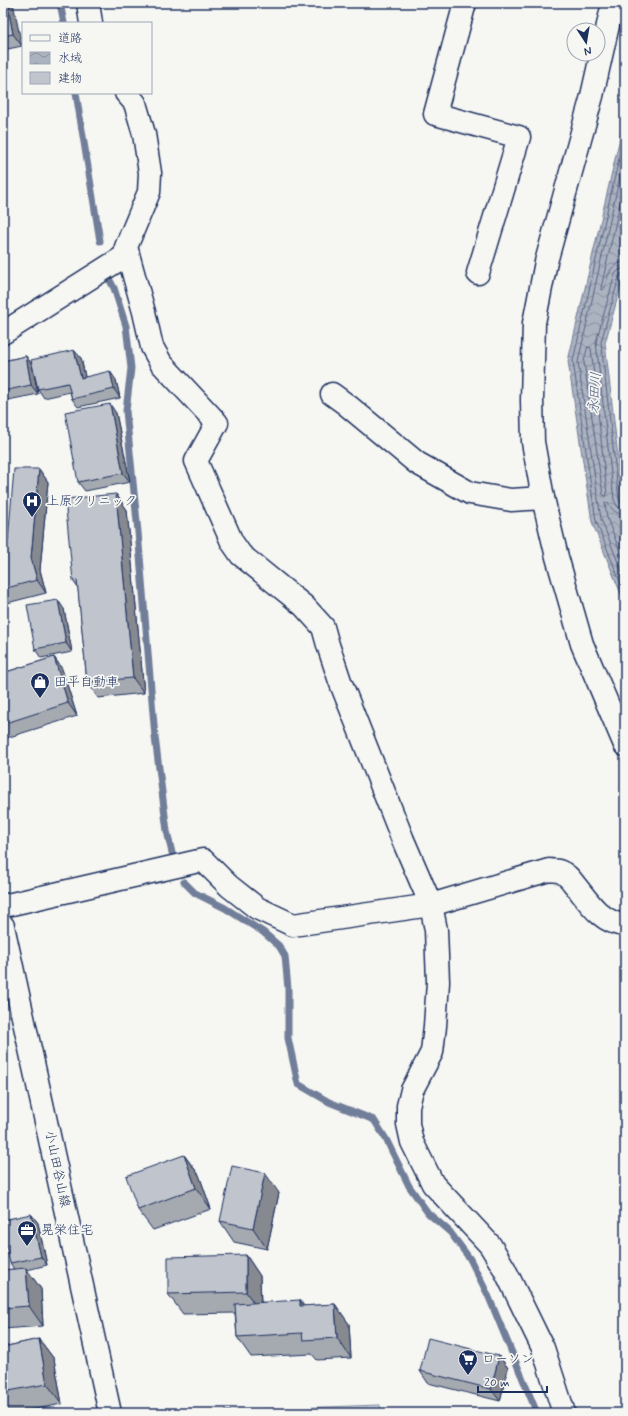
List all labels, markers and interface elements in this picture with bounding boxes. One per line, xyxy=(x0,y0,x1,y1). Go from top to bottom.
legend xyxy=(22,22,152,94)
north arrow xyxy=(566,22,606,62)
text: 道路 xyxy=(58,31,82,47)
text: N xyxy=(583,43,593,58)
text: 水域 xyxy=(58,51,82,67)
text: 建物 xyxy=(58,71,82,87)
water label: 永田川 xyxy=(585,371,605,415)
hospital icon: 上原クリニック xyxy=(21,490,43,518)
place label: 上原クリニック xyxy=(46,493,137,510)
shop icon: 田平自動車 xyxy=(29,671,51,699)
place label: 田平自動車 xyxy=(54,674,119,691)
street label: 小山田谷山線 xyxy=(41,1129,74,1210)
office icon: 晃栄住宅 xyxy=(16,1219,38,1247)
place label: 晃栄住宅 xyxy=(41,1222,93,1239)
supermarket icon: ローソン xyxy=(457,1348,479,1376)
place label: ローソン xyxy=(482,1351,534,1368)
scale bar xyxy=(478,1368,547,1394)
text: 20 m xyxy=(484,1375,510,1391)

